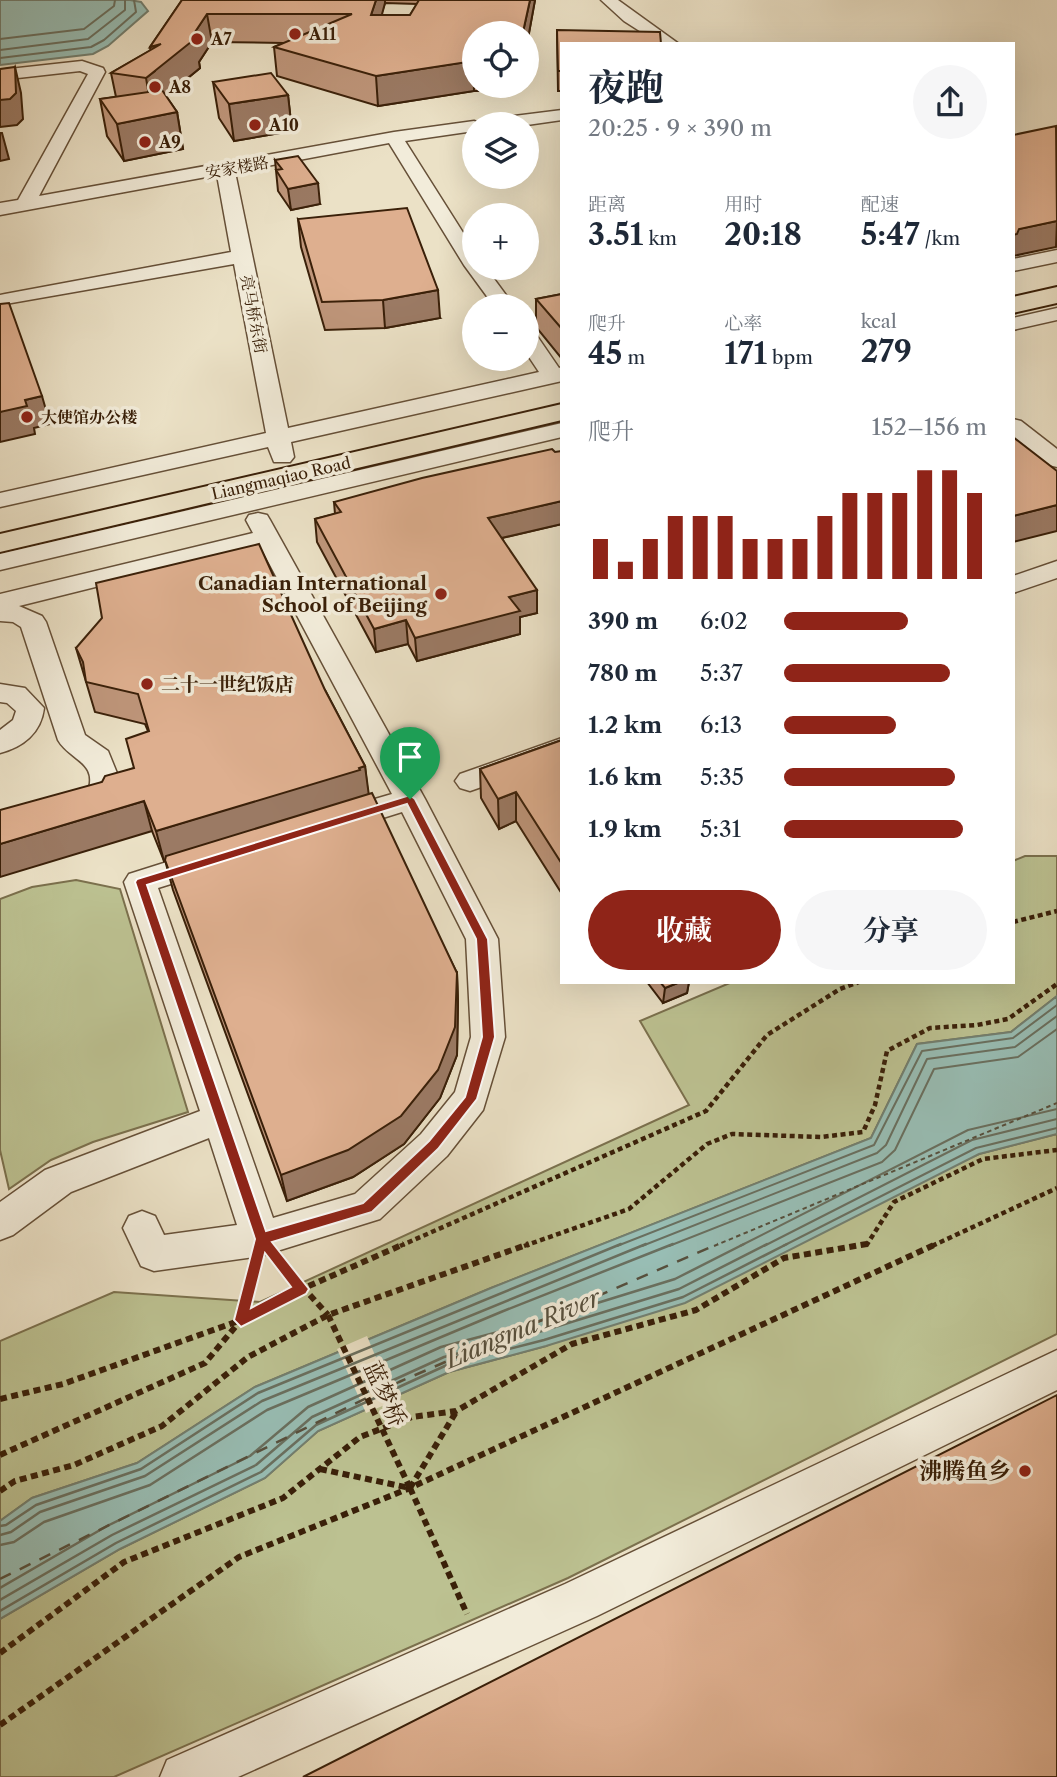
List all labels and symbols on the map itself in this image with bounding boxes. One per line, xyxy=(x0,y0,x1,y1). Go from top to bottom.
place label: A11 xyxy=(308,24,337,44)
marker: A11 xyxy=(287,26,303,42)
place label: A7 xyxy=(210,29,232,49)
marker: A7 xyxy=(189,31,205,47)
place label: A8 xyxy=(168,77,191,97)
marker: A8 xyxy=(147,79,163,95)
place label: A10 xyxy=(268,115,299,135)
marker: A10 xyxy=(247,117,263,133)
place label: A9 xyxy=(158,132,181,152)
marker: A9 xyxy=(137,134,153,150)
street label: 安家楼路 xyxy=(204,152,270,182)
street label: 亮马桥东街 xyxy=(237,273,271,355)
place label: 大使馆办公楼 xyxy=(41,407,137,427)
marker: 大使馆办公楼 xyxy=(19,409,35,425)
street label: Liangmaqiao Road xyxy=(209,452,353,504)
place label: Canadian International School of Beijing xyxy=(198,572,428,617)
marker: Canadian International School of Beijing xyxy=(433,586,449,602)
place label: 二十一世纪饭店 xyxy=(161,673,294,696)
marker: 二十一世纪饭店 xyxy=(139,676,155,692)
pin xyxy=(380,727,440,799)
water label: Liangma River xyxy=(439,1282,607,1375)
street label: 蓝梦桥 xyxy=(358,1357,412,1431)
place label: 沸腾鱼乡 xyxy=(919,1457,1011,1485)
marker: 沸腾鱼乡 xyxy=(1017,1463,1033,1479)

